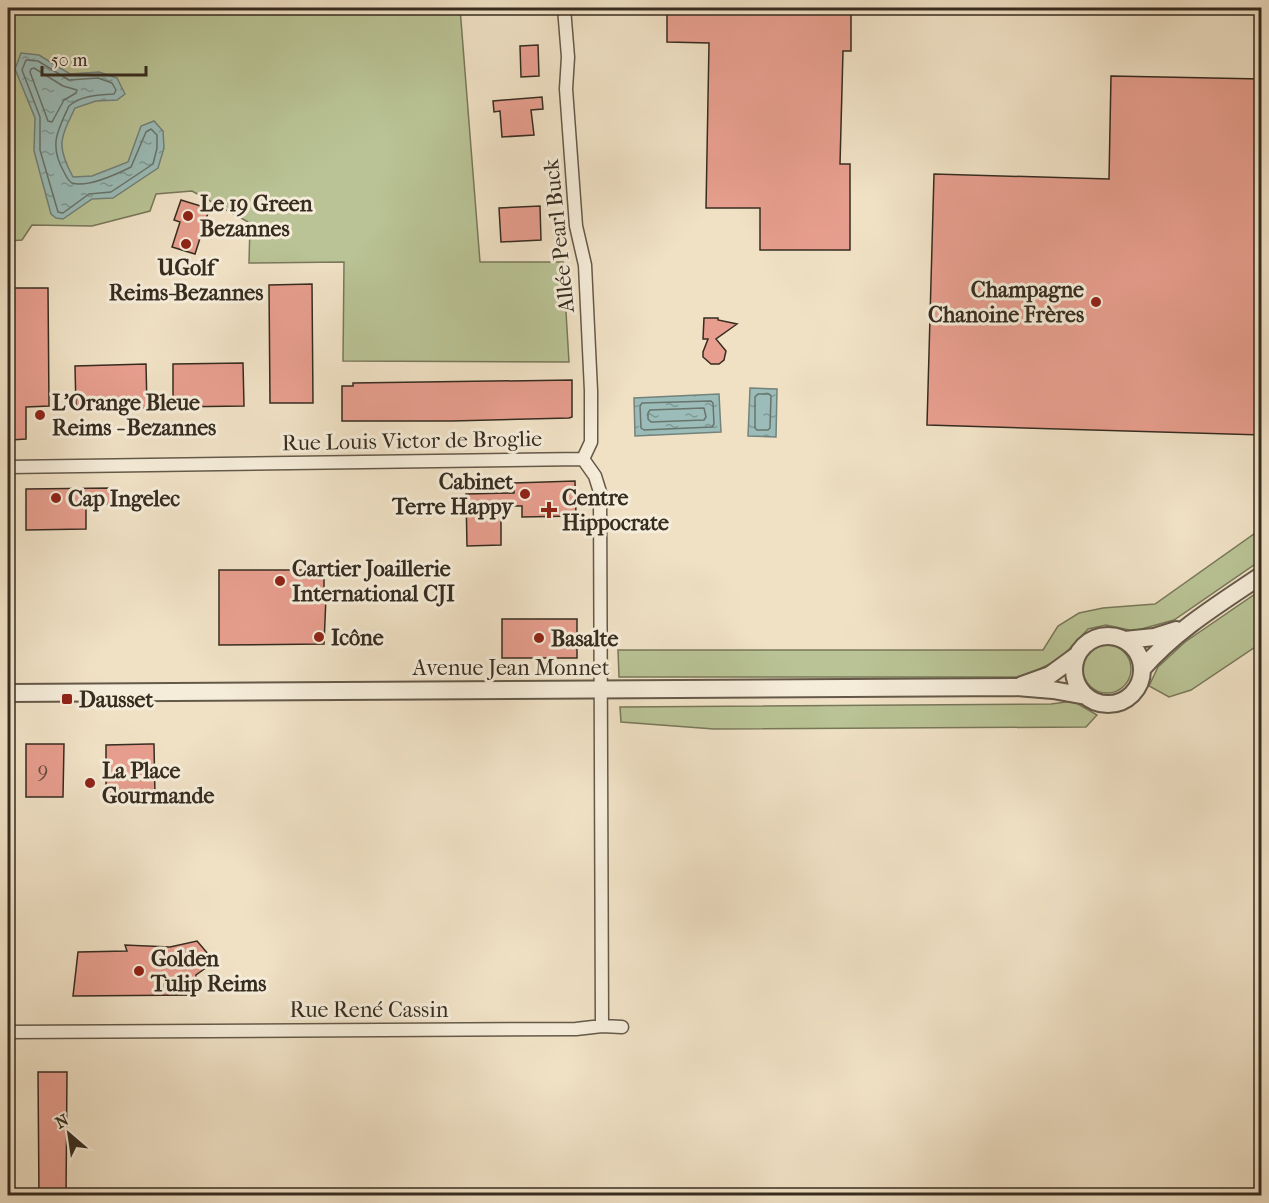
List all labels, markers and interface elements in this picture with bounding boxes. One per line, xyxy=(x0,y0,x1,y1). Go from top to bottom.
scale bar xyxy=(42,39,146,77)
text: 50 m xyxy=(51,50,88,71)
street label: Allée Pearl Buck xyxy=(538,157,580,315)
place label: Le 19 Green Bezannes xyxy=(200,191,313,242)
marker: Le 19 Green Bezannes xyxy=(181,209,195,223)
marker: UGolf Reims-Bezannes xyxy=(179,237,193,251)
place label: UGolf Reims-Bezannes xyxy=(109,255,263,306)
place label: Champagne Chanoine Frères xyxy=(928,277,1084,328)
marker: Champagne Chanoine Frères xyxy=(1089,295,1103,309)
place label: L'Orange Bleue Reims - Bezannes xyxy=(52,390,216,441)
marker: L'Orange Bleue Reims - Bezannes xyxy=(33,408,47,422)
street label: Rue Louis Victor de Broglie xyxy=(282,426,542,456)
place label: Cabinet Terre Happy xyxy=(391,469,514,520)
place label: Centre Hippocrate xyxy=(562,485,669,536)
place label: Cap Ingelec xyxy=(68,486,180,512)
marker: Cabinet Terre Happy xyxy=(518,487,532,501)
marker: Cap Ingelec xyxy=(49,491,63,505)
marker: Centre Hippocrate xyxy=(540,501,558,519)
place label: Cartier Joaillerie International CJI xyxy=(292,556,455,607)
marker: Cartier Joaillerie International CJI xyxy=(273,574,287,588)
place label: Icône xyxy=(331,625,384,651)
place label: Basalte xyxy=(551,626,619,652)
marker: Icône xyxy=(312,630,326,644)
marker: Basalte xyxy=(532,631,546,645)
street label: Avenue Jean Monnet xyxy=(411,655,610,681)
place label: Dausset xyxy=(79,687,154,713)
marker: Dausset xyxy=(60,692,74,706)
place label: La Place Gourmande xyxy=(102,758,214,809)
house number: 9 xyxy=(38,759,48,782)
marker: La Place Gourmande xyxy=(83,776,97,790)
place label: Golden Tulip Reims xyxy=(150,946,266,997)
marker: Golden Tulip Reims xyxy=(132,964,146,978)
street label: Rue René Cassin xyxy=(290,997,449,1023)
north arrow xyxy=(39,1104,99,1164)
text: N xyxy=(52,1110,73,1133)

